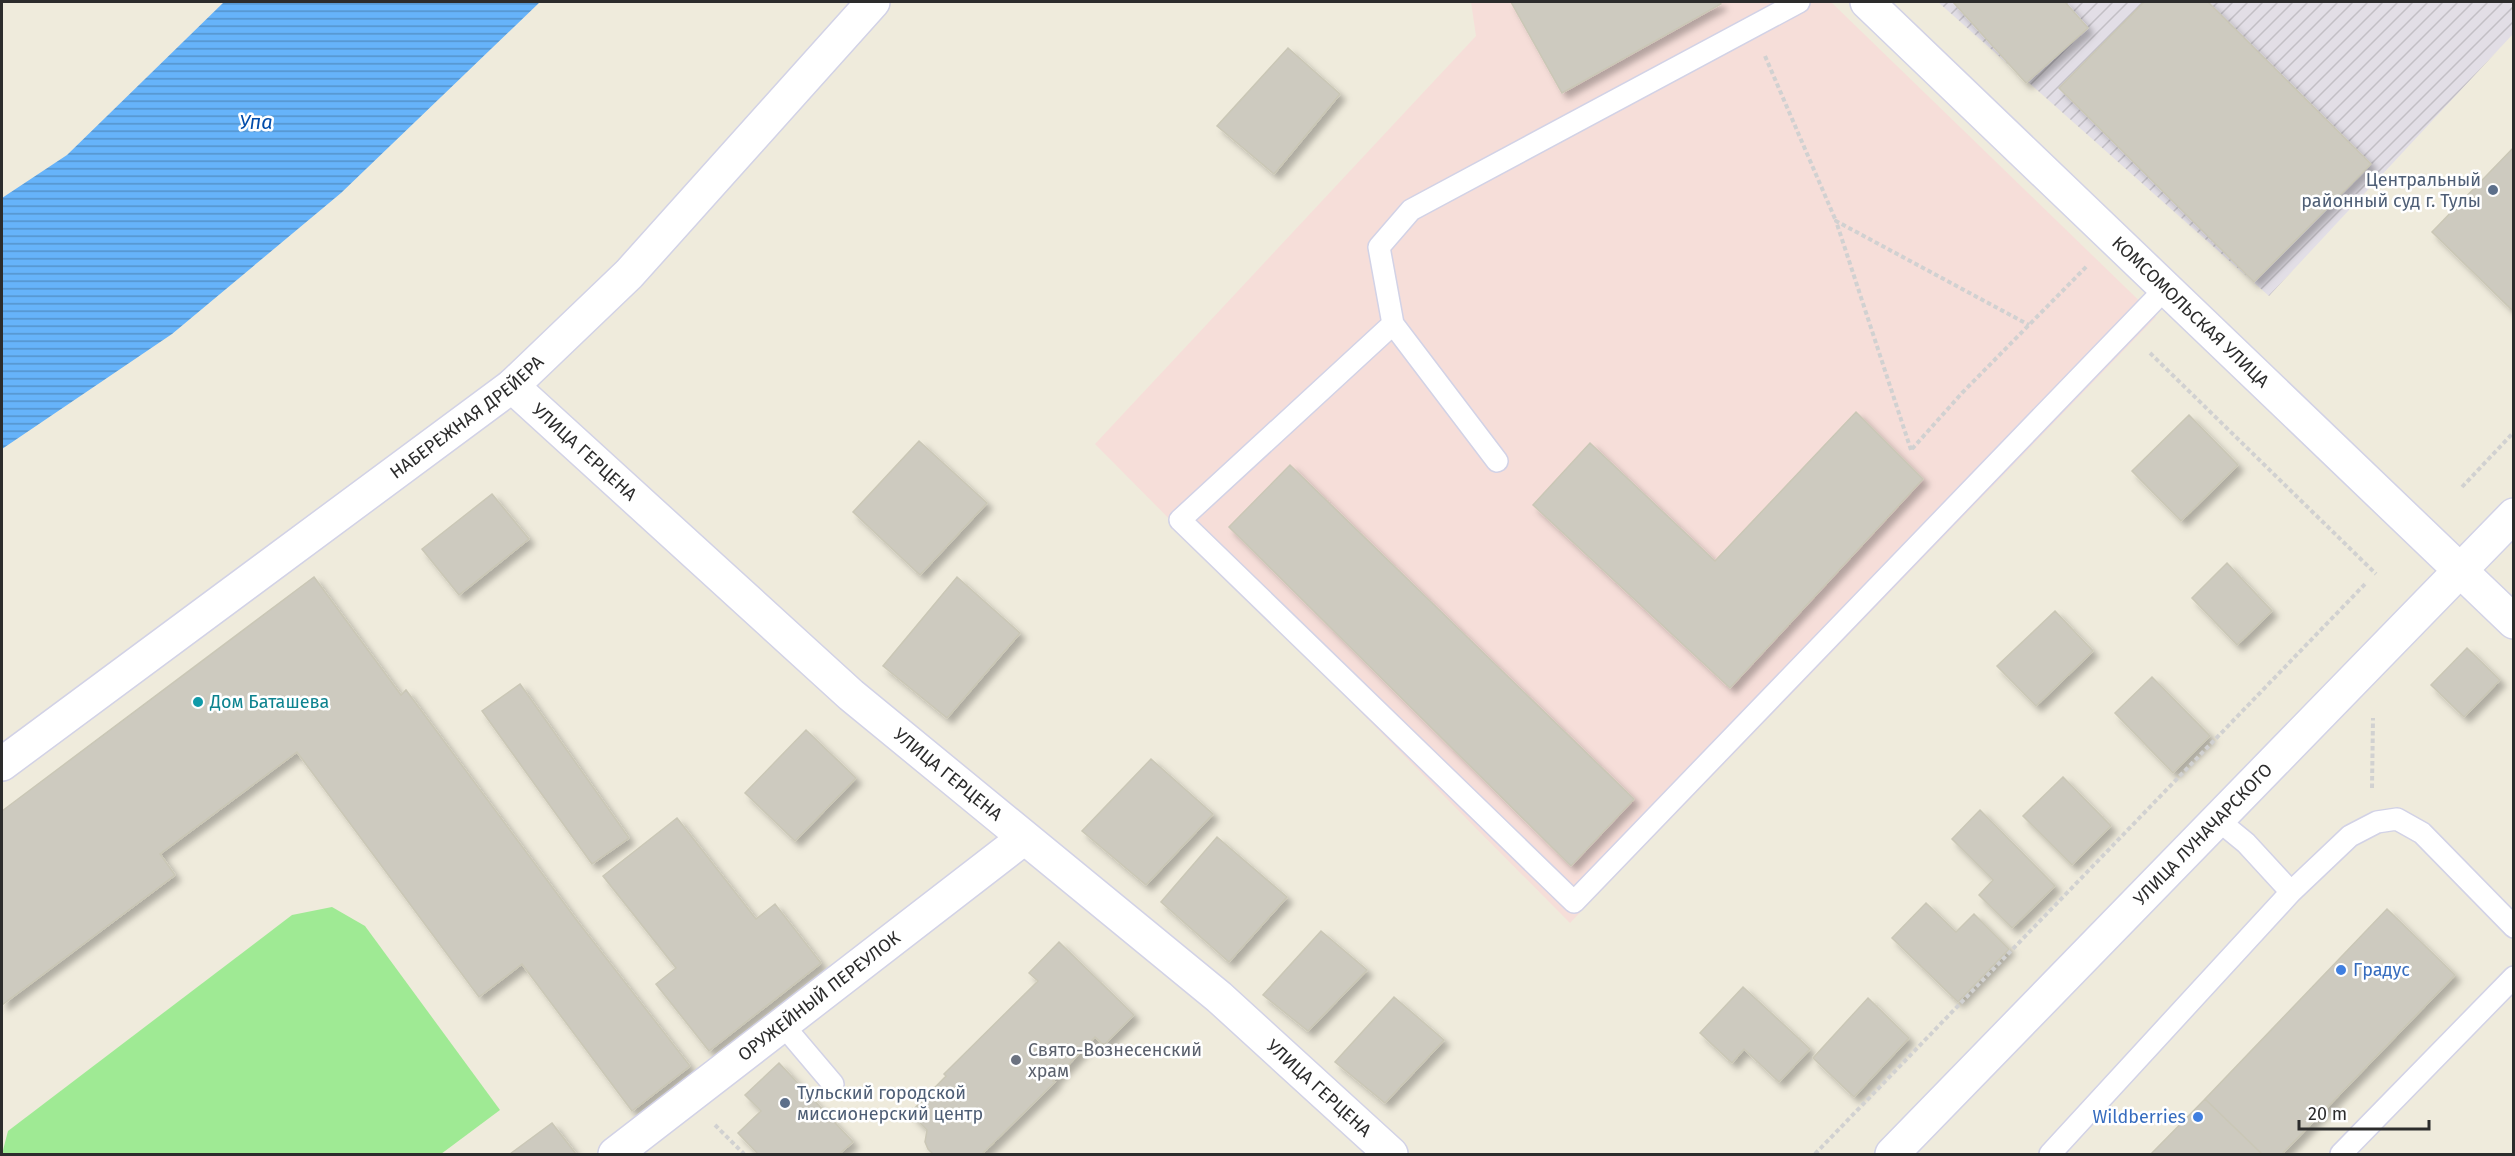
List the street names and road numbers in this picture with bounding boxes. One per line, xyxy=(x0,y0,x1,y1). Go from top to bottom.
street label: КОМСОМОЛЬСКАЯ УЛИЦА xyxy=(2107,232,2274,393)
street label: НАБЕРЕЖНАЯ ДРЕЙЕРА xyxy=(386,350,549,484)
street label: УЛИЦА ГЕРЦЕНА xyxy=(527,399,642,506)
street label: УЛИЦА ГЕРЦЕНА xyxy=(889,723,1007,826)
street label: УЛИЦА ЛУНАЧАРСКОГО xyxy=(2129,759,2277,910)
street label: ОРУЖЕЙНЫЙ ПЕРЕУЛОК xyxy=(734,926,905,1066)
street label: УЛИЦА ГЕРЦЕНА xyxy=(1262,1035,1376,1142)

